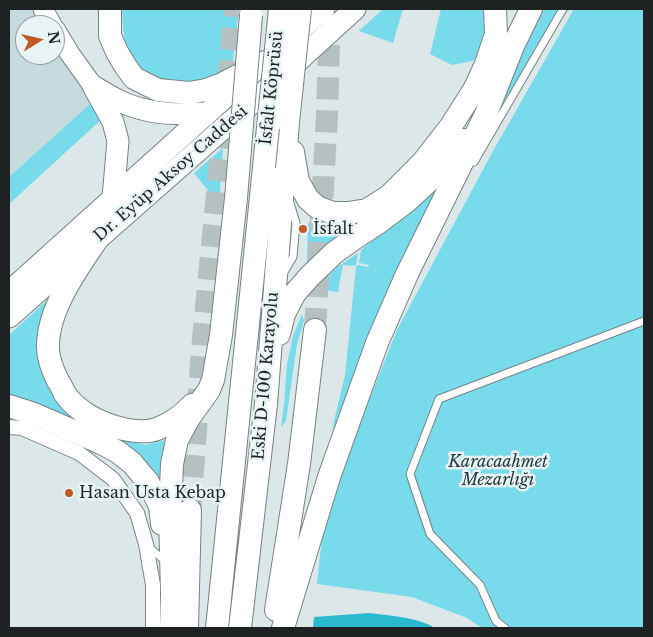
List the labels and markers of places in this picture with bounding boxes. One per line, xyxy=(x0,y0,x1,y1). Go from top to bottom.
place label: İsfalt xyxy=(313,219,354,239)
marker: İsfalt xyxy=(297,223,309,235)
place label: Hasan Usta Kebap xyxy=(79,483,226,503)
marker: Hasan Usta Kebap xyxy=(63,487,75,499)

